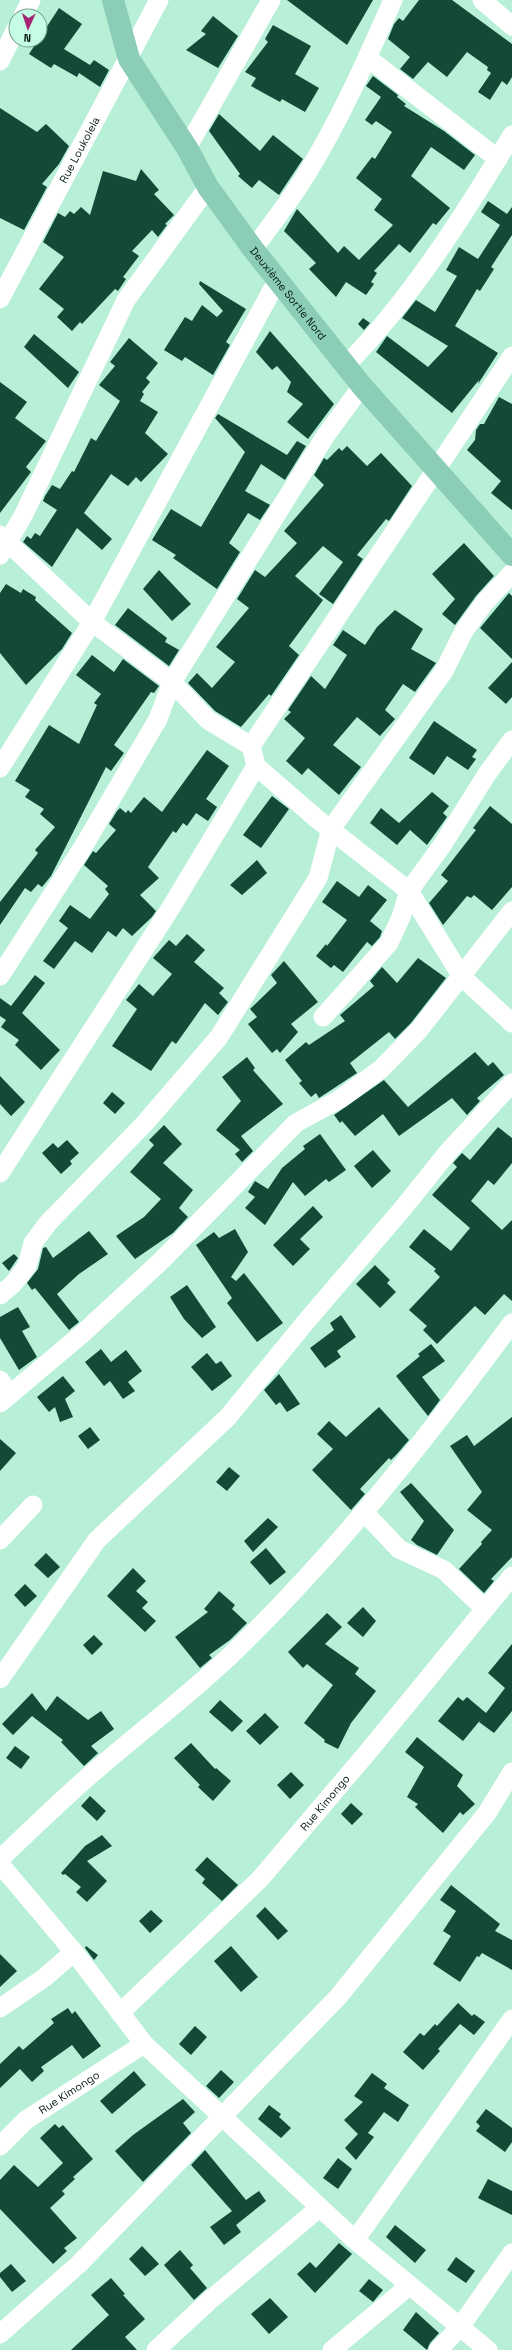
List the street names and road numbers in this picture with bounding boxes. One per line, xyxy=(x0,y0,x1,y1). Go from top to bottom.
street label: Rue Loukolela xyxy=(56,114,103,185)
street label: Deuxième Sortie Nord xyxy=(247,244,330,343)
street label: Rue Kimongo xyxy=(297,1772,353,1834)
street label: Rue Kimongo xyxy=(36,2067,102,2117)

